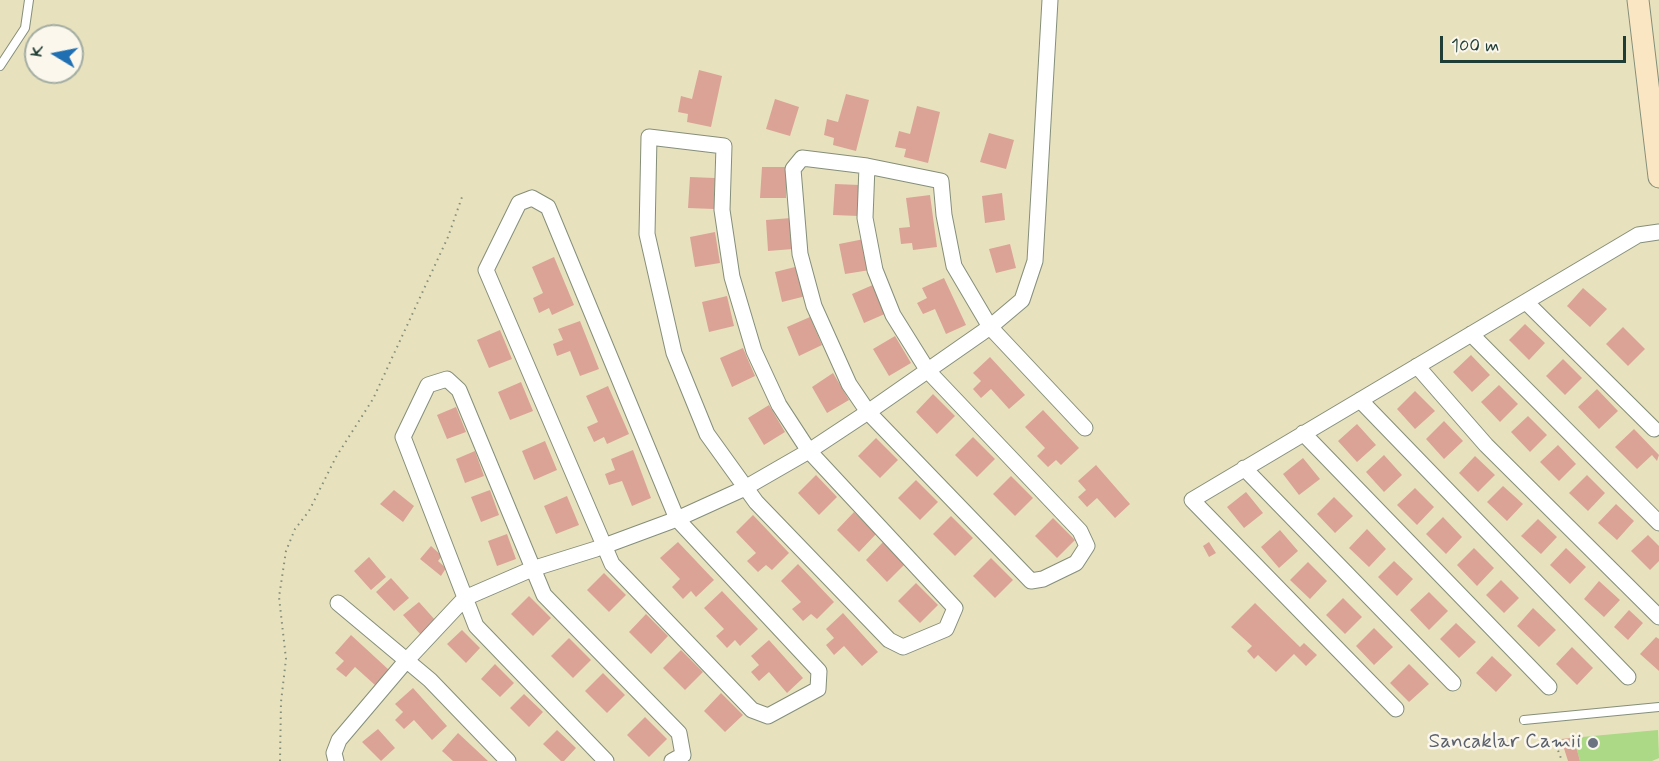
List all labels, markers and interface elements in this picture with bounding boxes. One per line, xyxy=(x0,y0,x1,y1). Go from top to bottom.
north arrow xyxy=(24,24,84,84)
scale bar xyxy=(1443,24,1629,62)
text: 100 m xyxy=(1451,34,1499,58)
text: K xyxy=(26,44,49,59)
place label: Sancaklar Camii xyxy=(1428,730,1581,756)
marker: Sancaklar Camii xyxy=(1586,736,1600,750)

